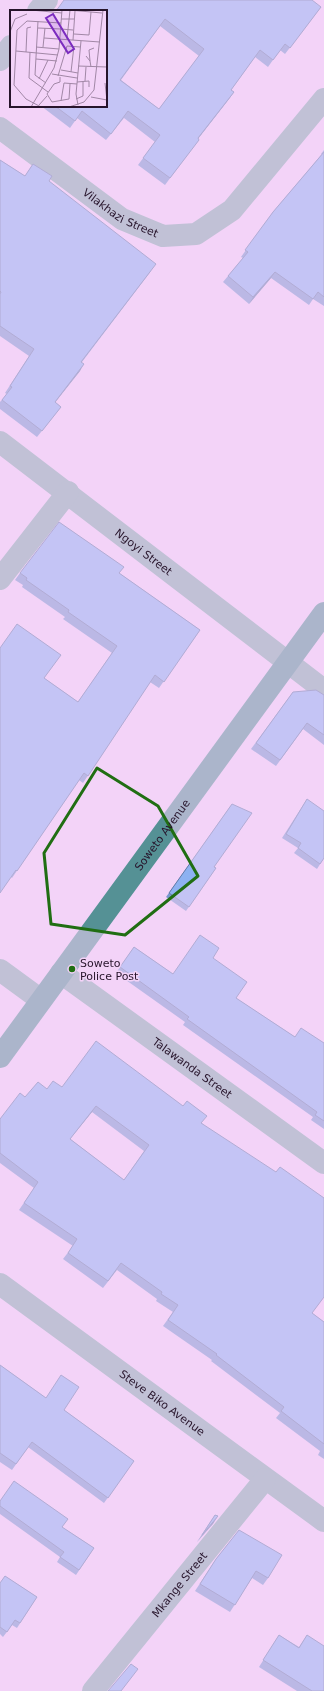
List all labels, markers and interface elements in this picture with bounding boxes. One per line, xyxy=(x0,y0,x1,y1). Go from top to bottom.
inset map xyxy=(10,10,107,107)
street label: Vilakhazi Street xyxy=(80,186,161,241)
street label: Ngoyi Street xyxy=(112,526,175,579)
street label: Soweto Avenue xyxy=(132,797,193,873)
place label: Soweto Police Post xyxy=(80,957,139,983)
marker: Soweto Police Post xyxy=(67,964,77,974)
street label: Talawanda Street xyxy=(149,1035,235,1102)
street label: Steve Biko Avenue xyxy=(117,1368,207,1439)
street label: Mkange Street xyxy=(149,1549,210,1620)

